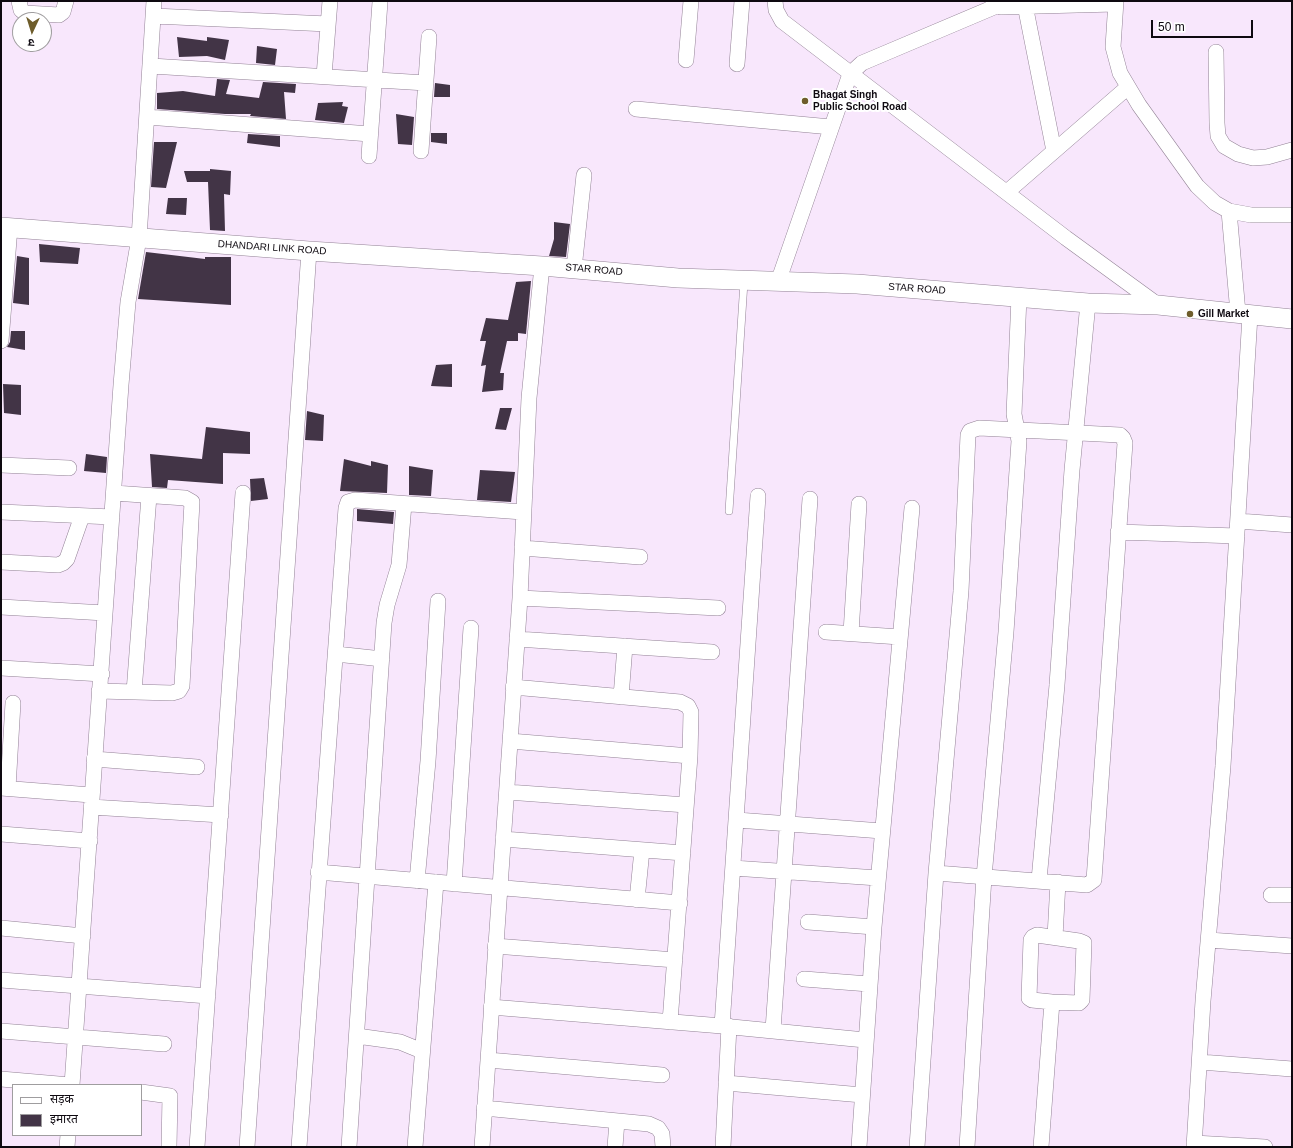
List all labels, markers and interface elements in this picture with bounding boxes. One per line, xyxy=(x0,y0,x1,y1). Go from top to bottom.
north arrow xyxy=(12,12,52,52)
scale bar xyxy=(1153,12,1255,38)
text: 50 m xyxy=(1158,20,1185,34)
text: उ xyxy=(28,37,35,49)
place label: Bhagat Singh Public School Road xyxy=(813,89,907,112)
marker: Bhagat Singh Public School Road xyxy=(800,96,810,106)
street label: DHANDARI LINK ROAD xyxy=(217,238,327,258)
street label: STAR ROAD xyxy=(565,262,623,278)
street label: STAR ROAD xyxy=(888,281,946,297)
place label: Gill Market xyxy=(1198,308,1249,320)
marker: Gill Market xyxy=(1185,309,1195,319)
legend xyxy=(12,1084,142,1136)
text: सड़क xyxy=(50,1092,74,1106)
text: इमारत xyxy=(50,1112,78,1126)

